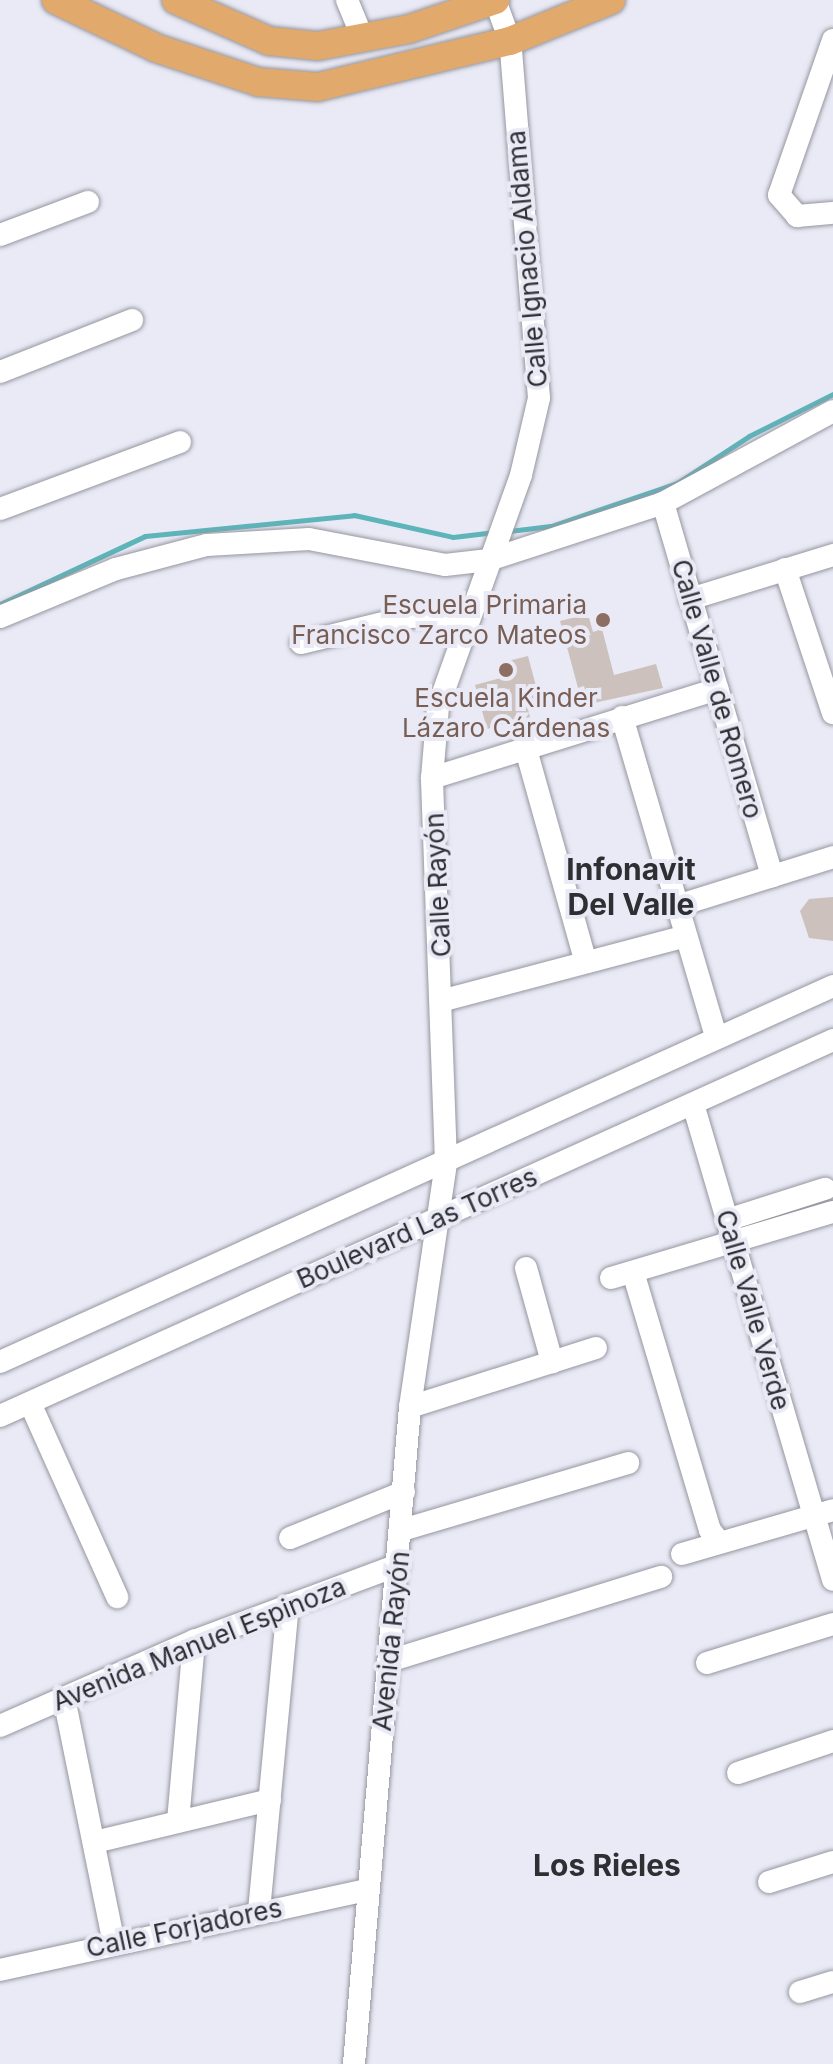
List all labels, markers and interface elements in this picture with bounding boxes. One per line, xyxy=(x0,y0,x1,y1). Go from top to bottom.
street label: Calle Ignacio Aldama xyxy=(500,129,554,389)
street label: Calle Valle de Romero xyxy=(665,556,769,822)
place label: Escuela Primaria Francisco Zarco Mateos xyxy=(291,589,587,650)
marker: Escuela Primaria Francisco Zarco Mateos xyxy=(594,611,612,629)
marker: Escuela Kinder Lázaro Cárdenas xyxy=(497,661,515,679)
place label: Escuela Kinder Lázaro Cárdenas xyxy=(402,682,610,744)
street label: Calle Rayón xyxy=(419,812,457,958)
district label: Infonavit Del Valle xyxy=(566,851,696,922)
street label: Boulevard Las Torres xyxy=(292,1161,542,1295)
street label: Calle Valle Verde xyxy=(709,1206,797,1414)
street label: Avenida Rayón xyxy=(366,1549,416,1733)
street label: Avenida Manuel Espinoza xyxy=(48,1571,350,1717)
district label: Los Rieles xyxy=(533,1847,681,1883)
street label: Calle Forjadores xyxy=(83,1892,285,1964)

